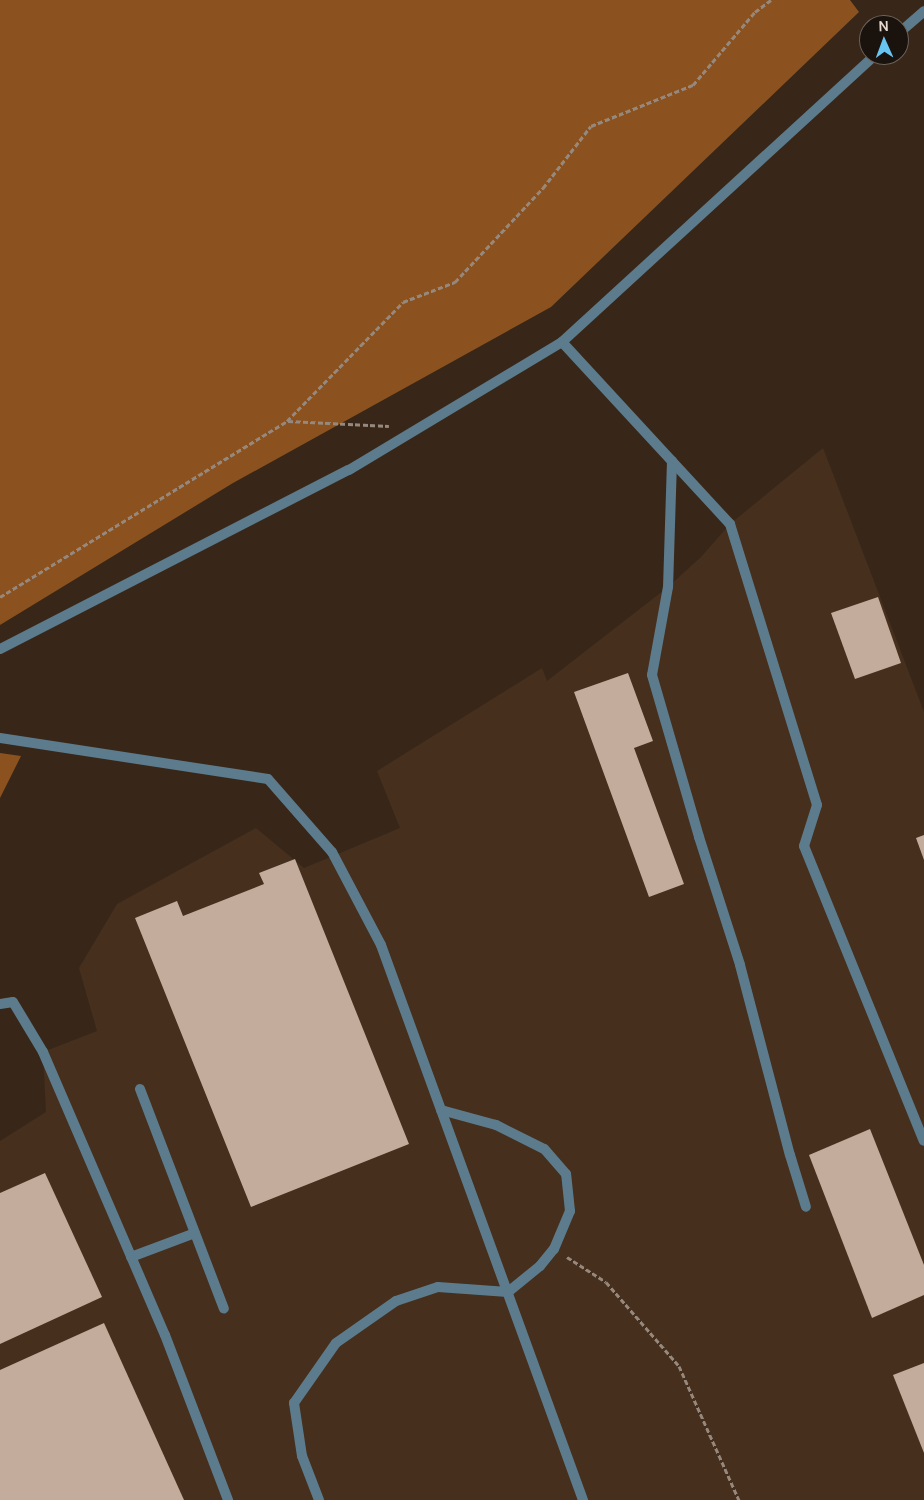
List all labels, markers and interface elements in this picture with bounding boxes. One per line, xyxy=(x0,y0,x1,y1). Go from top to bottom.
north arrow xyxy=(859,15,909,65)
text: N xyxy=(878,16,889,35)

